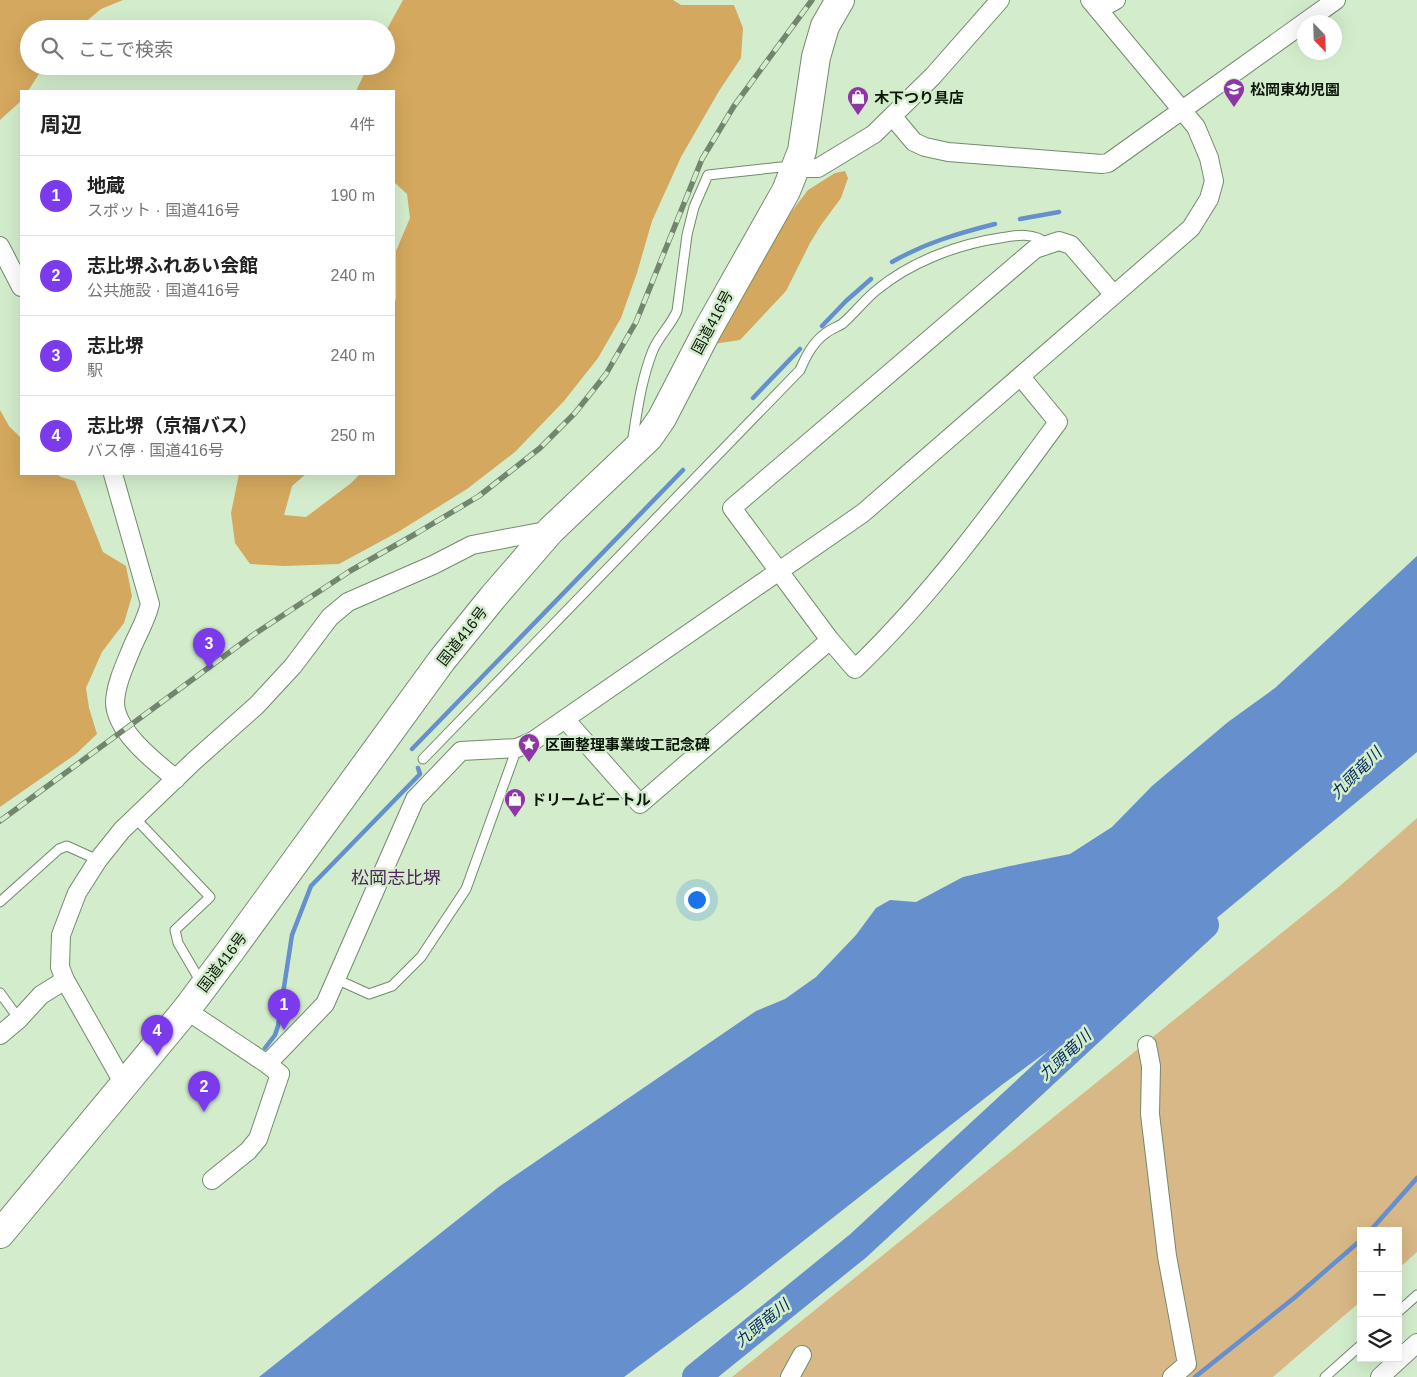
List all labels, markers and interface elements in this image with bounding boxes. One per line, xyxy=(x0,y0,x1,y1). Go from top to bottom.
north arrow xyxy=(1297,15,1342,60)
search box xyxy=(20,20,395,75)
icon: search xyxy=(38,34,66,62)
text: ここで検索 xyxy=(78,39,173,60)
school or university icon: 松岡東幼児園 xyxy=(1222,77,1246,108)
place label: 松岡東幼児園 xyxy=(1250,81,1340,98)
shop icon: 木下つり具店 xyxy=(846,85,870,116)
place label: 木下つり具店 xyxy=(874,89,964,106)
text: 周辺 xyxy=(40,113,82,136)
text: 4件 xyxy=(350,116,375,133)
text: 地蔵 xyxy=(87,175,125,196)
text: 1 xyxy=(52,187,60,204)
text: 190 m xyxy=(331,187,375,204)
text: スポット · 国道416号 xyxy=(87,202,240,219)
text: 志比堺ふれあい会館 xyxy=(87,255,258,276)
text: 2 xyxy=(52,267,60,284)
text: 240 m xyxy=(331,267,375,284)
text: 公共施設 · 国道416号 xyxy=(87,282,240,299)
street label: 国道416号 xyxy=(688,287,736,357)
text: 志比堺 xyxy=(87,335,144,356)
text: 3 xyxy=(52,347,60,364)
text: 240 m xyxy=(331,347,375,364)
text: 駅 xyxy=(87,362,103,379)
text: 志比堺（京福バス） xyxy=(87,415,258,436)
text: 4 xyxy=(52,427,60,444)
text: 250 m xyxy=(331,427,375,444)
text: バス停 · 国道416号 xyxy=(87,442,224,459)
street label: 国道416号 xyxy=(434,603,490,669)
pin: 3 xyxy=(193,628,225,669)
place icon: 区画整理事業竣工記念碑 xyxy=(517,732,541,763)
place label: 区画整理事業竣工記念碑 xyxy=(545,736,710,753)
water label: 九頭竜川 xyxy=(1327,743,1386,802)
shop icon: ドリームビートル xyxy=(503,787,527,818)
place label: ドリームビートル xyxy=(531,791,651,808)
district label: 松岡志比堺 xyxy=(351,868,441,888)
your location xyxy=(684,887,710,913)
street label: 国道416号 xyxy=(194,929,250,995)
pin: 1 xyxy=(268,989,300,1030)
pin: 4 xyxy=(141,1015,173,1056)
water label: 九頭竜川 xyxy=(1036,1026,1096,1083)
pin: 2 xyxy=(188,1071,220,1112)
map controls xyxy=(1357,1227,1402,1362)
button: + xyxy=(1357,1227,1402,1272)
button: − xyxy=(1357,1272,1402,1317)
water label: 九頭竜川 xyxy=(732,1295,794,1350)
button: layers xyxy=(1357,1317,1402,1362)

